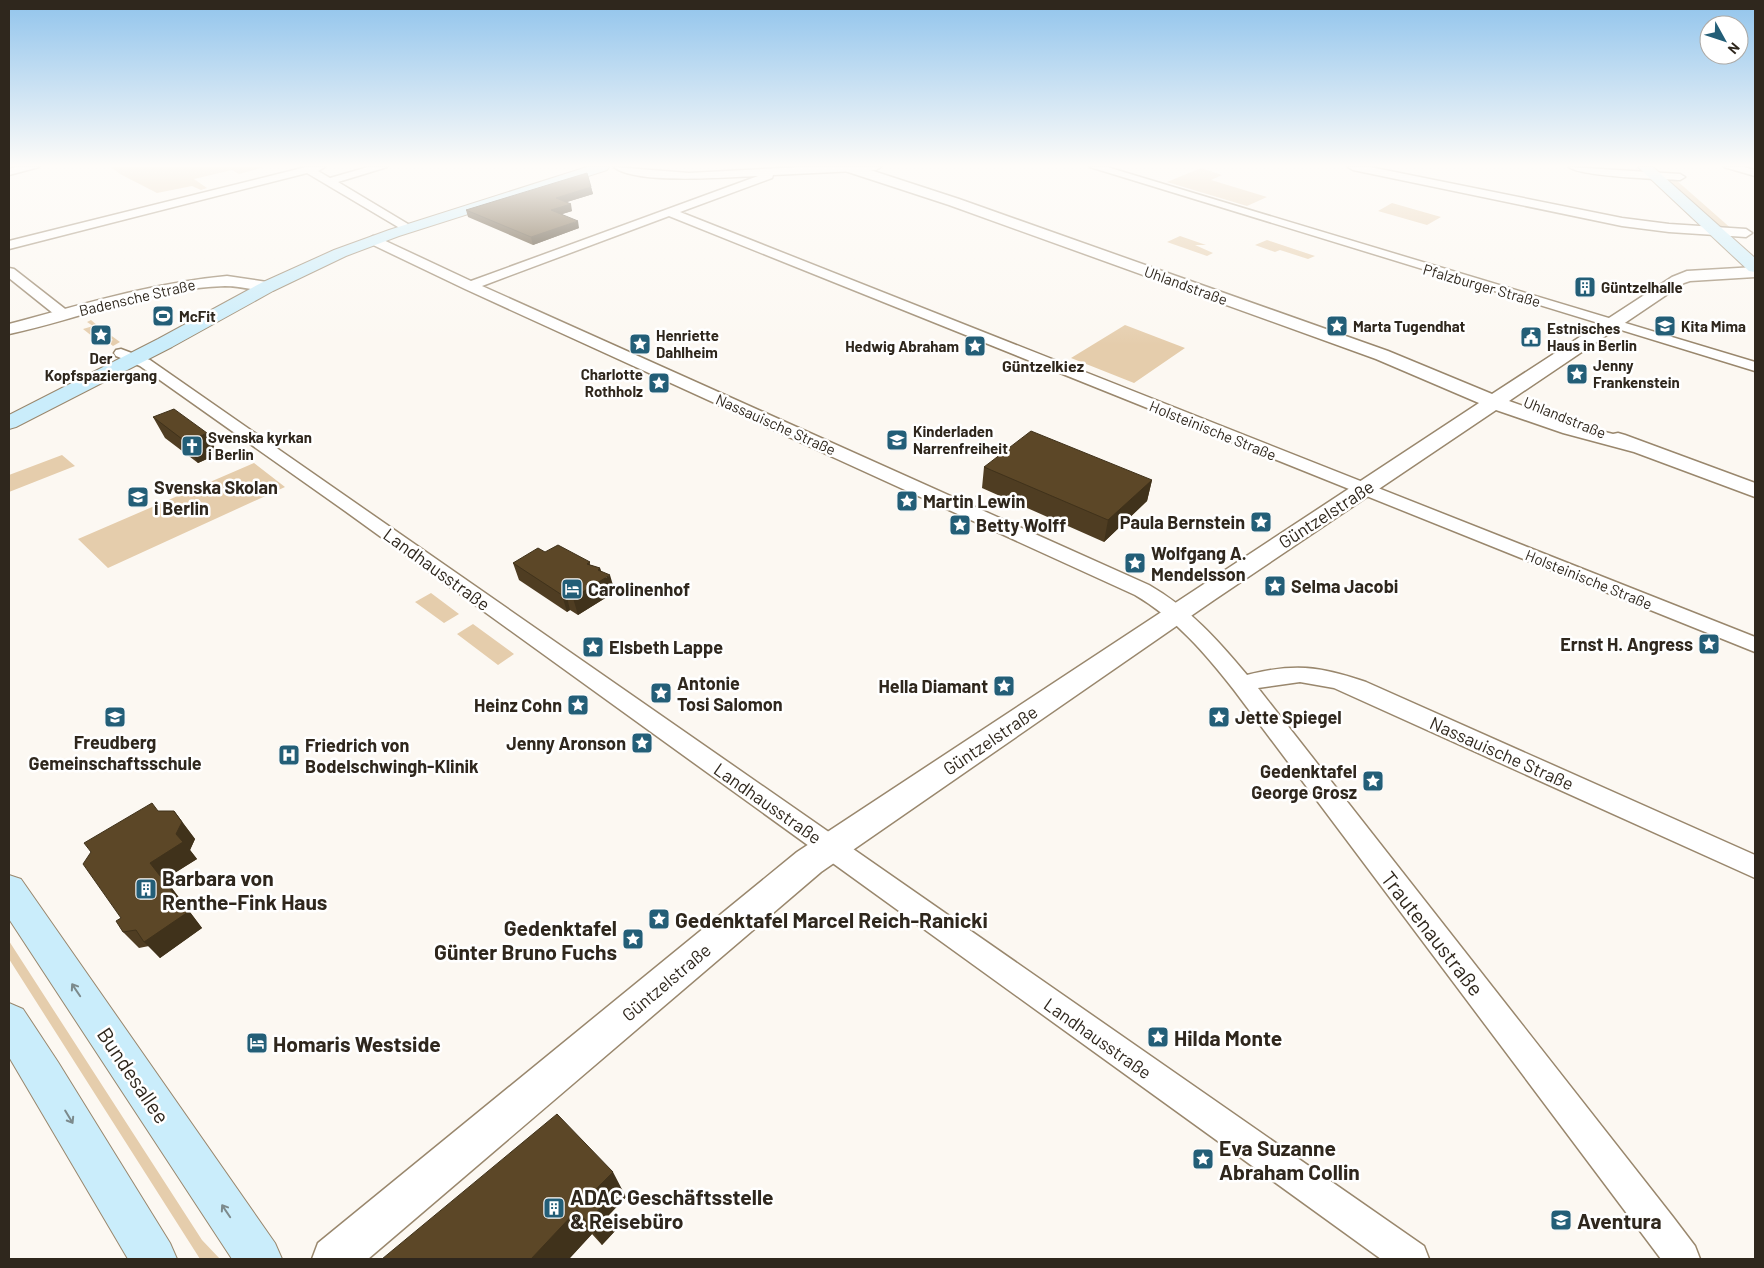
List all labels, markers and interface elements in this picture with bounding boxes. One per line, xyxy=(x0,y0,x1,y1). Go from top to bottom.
north arrow xyxy=(1699,15,1749,65)
text: N xyxy=(1725,40,1744,58)
street label: Pfalzburger Straße xyxy=(1421,260,1543,310)
street label: Uhlandstraße xyxy=(1142,262,1230,308)
street label: Badensche Straße xyxy=(77,275,197,319)
building icon: Güntzelhalle xyxy=(1573,275,1597,299)
place label: Güntzelhalle xyxy=(1601,278,1683,296)
sports icon: McFit xyxy=(151,304,175,328)
place label: McFit xyxy=(179,307,216,325)
place icon: Marta Tugendhat xyxy=(1325,314,1349,338)
school or university icon: Kita Mima xyxy=(1653,314,1677,338)
place label: Marta Tugendhat xyxy=(1353,317,1465,335)
place label: Kita Mima xyxy=(1681,317,1746,335)
place label: Estnisches Haus in Berlin xyxy=(1547,319,1637,354)
place icon: Der Kopfspaziergang xyxy=(89,323,113,347)
public building icon: Estnisches Haus in Berlin xyxy=(1519,325,1543,349)
place label: Henriette Dahlheim xyxy=(656,326,719,361)
place icon: Henriette Dahlheim xyxy=(628,332,652,356)
place icon: Hedwig Abraham xyxy=(963,334,987,358)
place label: Hedwig Abraham xyxy=(845,337,959,355)
place label: Der Kopfspaziergang xyxy=(45,349,157,384)
district label: Güntzelkiez xyxy=(1002,356,1084,375)
place label: Jenny Frankenstein xyxy=(1593,356,1680,391)
place icon: Jenny Frankenstein xyxy=(1565,362,1589,386)
place label: Charlotte Rothholz xyxy=(581,365,643,400)
place icon: Charlotte Rothholz xyxy=(647,371,671,395)
street label: Nassauische Straße xyxy=(713,390,839,458)
street label: Uhlandstraße xyxy=(1521,392,1609,442)
street label: Holsteinische Straße xyxy=(1147,396,1279,464)
place label: Kinderladen Narrenfreiheit xyxy=(913,422,1008,457)
place label: Svenska kyrkan i Berlin xyxy=(208,428,312,463)
school or university icon: Kinderladen Narrenfreiheit xyxy=(885,428,909,452)
church icon: Svenska kyrkan i Berlin xyxy=(180,434,204,458)
street label: Güntzelstraße xyxy=(1274,475,1378,553)
place label: Svenska Skolan i Berlin xyxy=(154,476,278,519)
school or university icon: Svenska Skolan i Berlin xyxy=(126,485,150,509)
place icon: Martin Lewin xyxy=(895,489,919,513)
place label: Martin Lewin xyxy=(923,490,1025,512)
place icon: Paula Bernstein xyxy=(1249,510,1273,534)
place label: Paula Bernstein xyxy=(1120,511,1245,533)
place icon: Betty Wolff xyxy=(948,513,972,537)
place label: Betty Wolff xyxy=(976,514,1066,536)
street label: Landhausstraße xyxy=(379,523,495,615)
place label: Wolfgang A. Mendelsson xyxy=(1151,542,1247,585)
street label: Holsteinische Straße xyxy=(1523,545,1655,613)
place icon: Wolfgang A. Mendelsson xyxy=(1123,551,1147,575)
place icon: Selma Jacobi xyxy=(1263,574,1287,598)
place label: Selma Jacobi xyxy=(1291,575,1398,597)
hotel icon: Carolinenhof xyxy=(560,577,584,601)
place label: Carolinenhof xyxy=(588,578,690,600)
place icon: Ernst H. Angress xyxy=(1697,632,1721,656)
place label: Ernst H. Angress xyxy=(1560,633,1693,655)
place icon: Elsbeth Lappe xyxy=(581,635,605,659)
place label: Elsbeth Lappe xyxy=(609,636,723,658)
place label: Antonie Tosi Salomon xyxy=(677,672,783,715)
place icon: Hella Diamant xyxy=(992,674,1016,698)
place label: Hella Diamant xyxy=(879,675,988,697)
place icon: Antonie Tosi Salomon xyxy=(649,681,673,705)
place icon: Heinz Cohn xyxy=(566,693,590,717)
place label: Heinz Cohn xyxy=(474,694,562,716)
street label: Güntzelstraße xyxy=(939,700,1041,780)
school or university icon: Freudberg Gemeinschaftsschule xyxy=(103,705,127,729)
place icon: Jette Spiegel xyxy=(1207,705,1231,729)
place label: Jette Spiegel xyxy=(1235,706,1342,728)
street label: Nassauische Straße xyxy=(1427,711,1577,795)
place label: Freudberg Gemeinschaftsschule xyxy=(28,731,202,774)
place icon: Jenny Aronson xyxy=(630,731,654,755)
place label: Jenny Aronson xyxy=(506,732,626,754)
place label: Friedrich von Bodelschwingh-Klinik xyxy=(305,734,479,777)
hospital icon: Friedrich von Bodelschwingh-Klinik xyxy=(277,743,301,767)
street label: Landhausstraße xyxy=(710,758,826,848)
place label: Gedenktafel George Grosz xyxy=(1251,760,1357,803)
place icon: Gedenktafel George Grosz xyxy=(1361,769,1385,793)
place label: Barbara von Renthe-Fink Haus xyxy=(162,865,327,914)
street label: Trautenaustraße xyxy=(1377,866,1489,1000)
building icon: Barbara von Renthe-Fink Haus xyxy=(134,877,158,901)
place icon: Gedenktafel Marcel Reich-Ranicki xyxy=(647,907,671,931)
place label: Gedenktafel Marcel Reich-Ranicki xyxy=(675,907,988,932)
place label: Gedenktafel Günter Bruno Fuchs xyxy=(434,915,617,964)
place icon: Gedenktafel Günter Bruno Fuchs xyxy=(621,927,645,951)
street label: Güntzelstraße xyxy=(617,938,715,1026)
one-way arrow xyxy=(71,983,82,997)
street label: Landhausstraße xyxy=(1040,993,1156,1083)
street label: Bundesallee xyxy=(93,1022,175,1128)
place icon: Hilda Monte xyxy=(1146,1025,1170,1049)
place label: Hilda Monte xyxy=(1174,1025,1282,1050)
hotel icon: Homaris Westside xyxy=(245,1031,269,1055)
place label: Homaris Westside xyxy=(273,1031,441,1056)
one-way arrow xyxy=(64,1110,74,1124)
place label: Eva Suzanne Abraham Collin xyxy=(1219,1135,1360,1184)
place icon: Eva Suzanne Abraham Collin xyxy=(1191,1147,1215,1171)
place label: ADAC Geschäftsstelle & Reisebüro xyxy=(570,1184,773,1233)
building icon: ADAC Geschäftsstelle & Reisebüro xyxy=(542,1196,566,1220)
one-way arrow xyxy=(221,1204,232,1218)
school or university icon: Aventura xyxy=(1549,1208,1573,1232)
place label: Aventura xyxy=(1577,1208,1662,1233)

